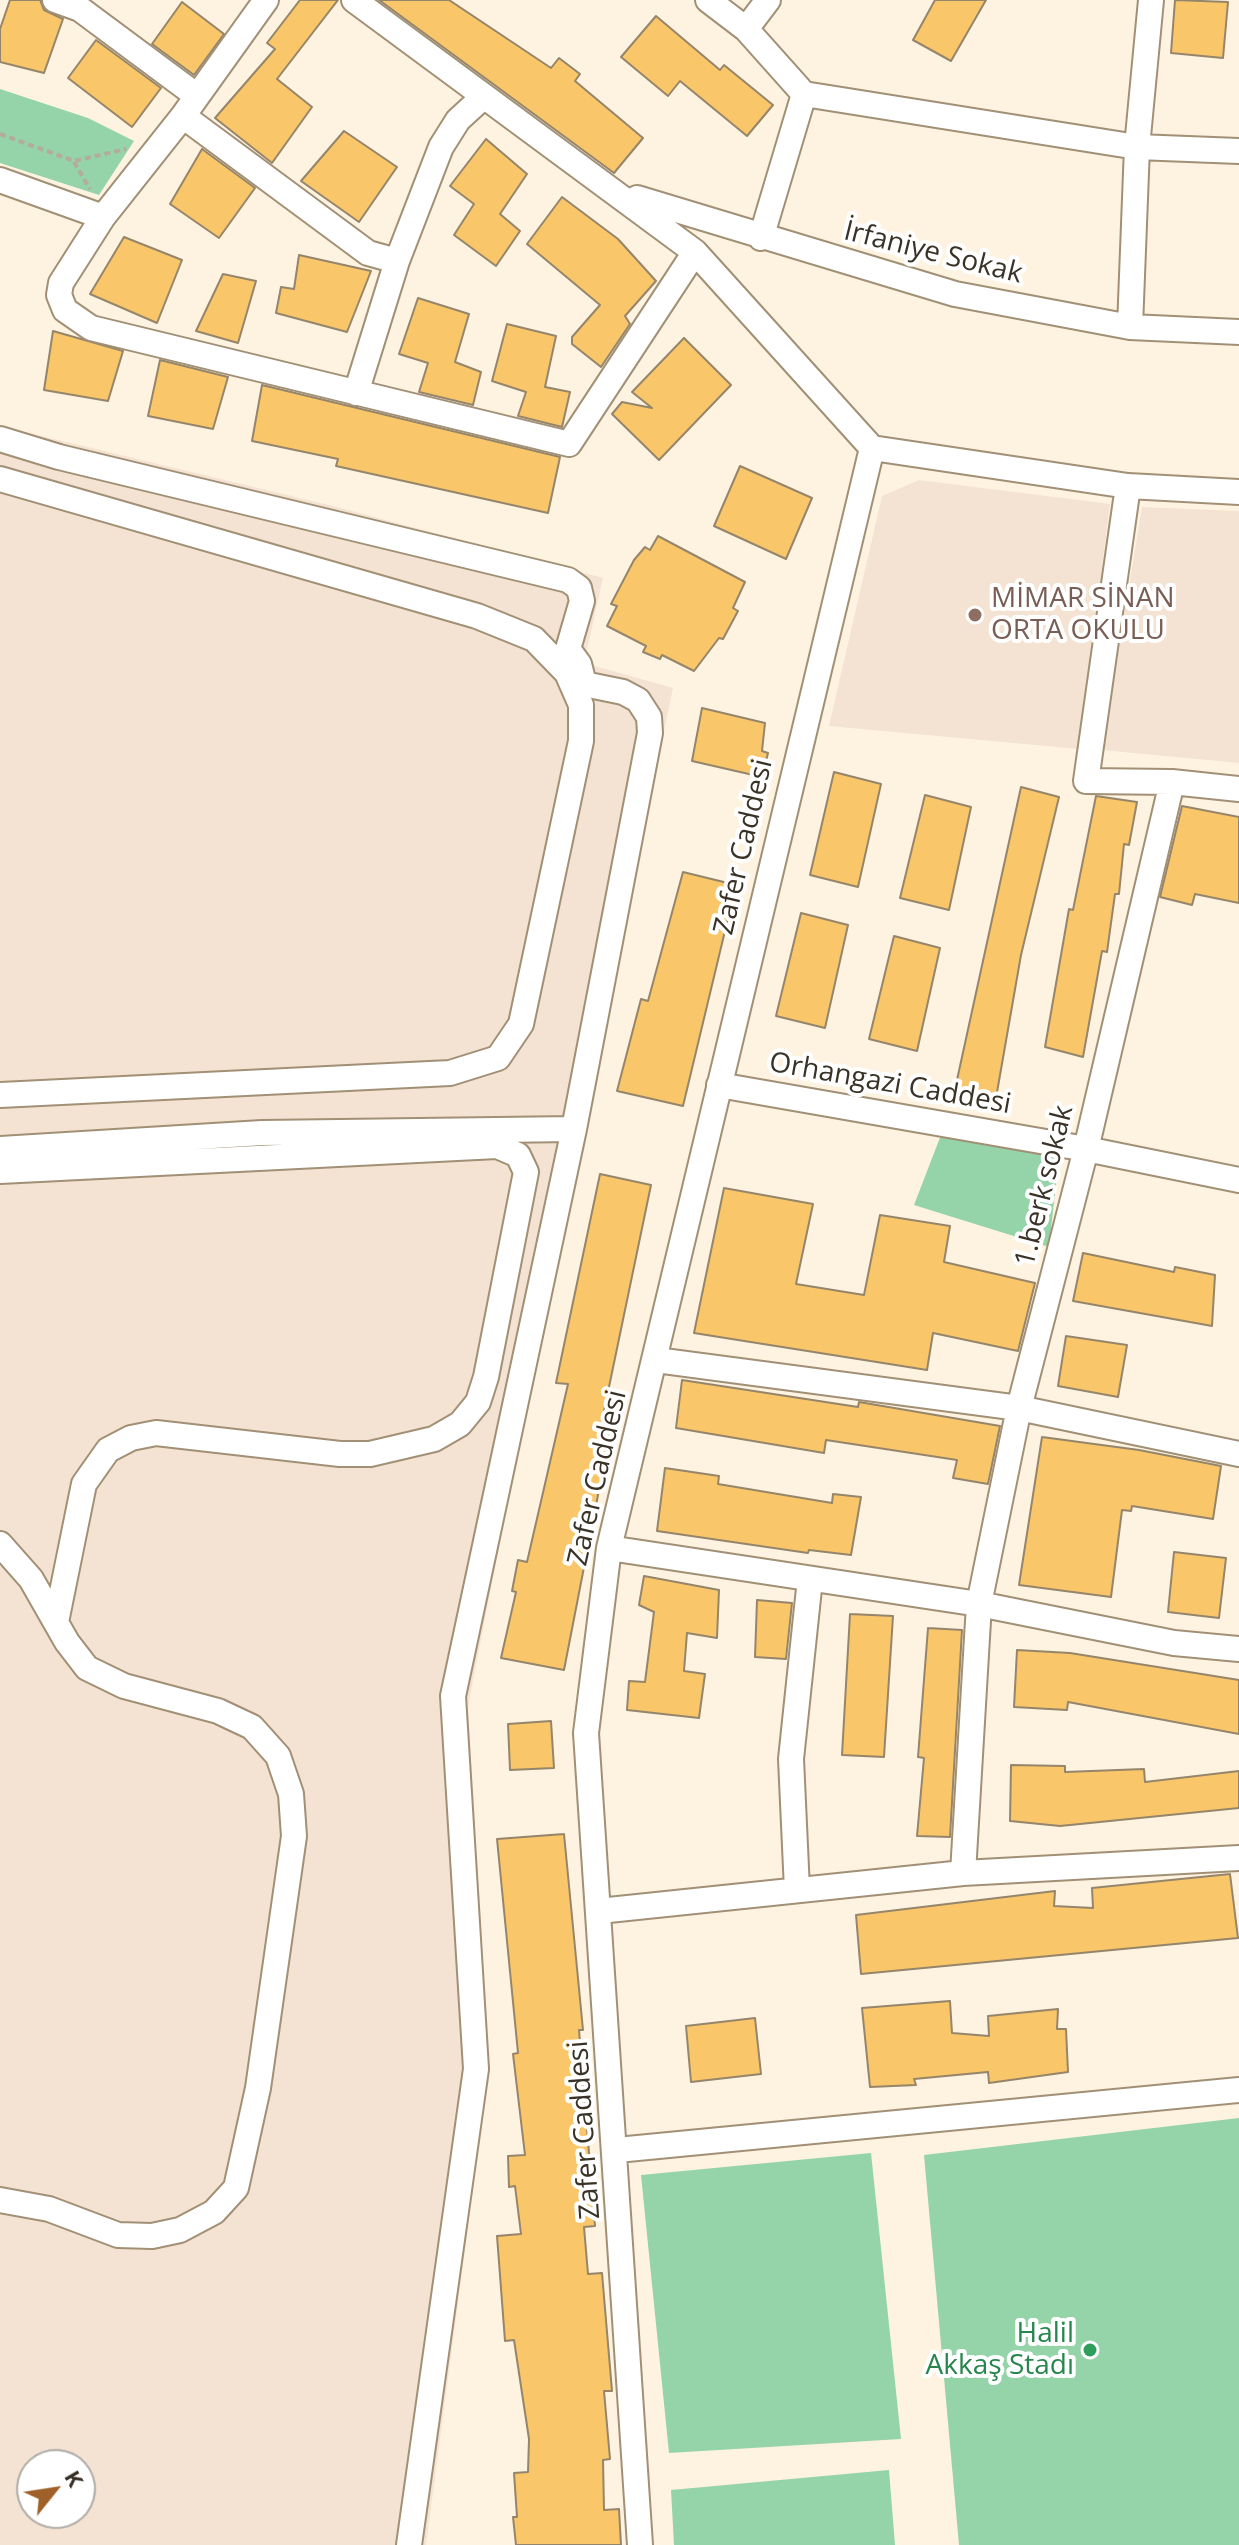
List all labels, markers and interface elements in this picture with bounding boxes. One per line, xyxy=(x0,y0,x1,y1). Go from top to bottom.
street label: İrfaniye Sokak xyxy=(840,215,1026,291)
place label: MİMAR SİNAN ORTA OKULU xyxy=(991,582,1174,648)
marker: MİMAR SİNAN ORTA OKULU xyxy=(966,606,984,624)
street label: Zafer Caddesi xyxy=(707,756,781,938)
street label: Orhangazi Caddesi xyxy=(766,1046,1014,1122)
street label: 1.berk sokak xyxy=(1009,1102,1081,1270)
street label: Zafer Caddesi xyxy=(561,1387,635,1569)
street label: Zafer Caddesi xyxy=(562,2040,608,2220)
place label: Halil Akkaş Stadı xyxy=(926,2317,1074,2383)
marker: Halil Akkaş Stadı xyxy=(1081,2341,1099,2359)
north arrow xyxy=(16,2449,96,2529)
text: K xyxy=(58,2464,92,2492)

